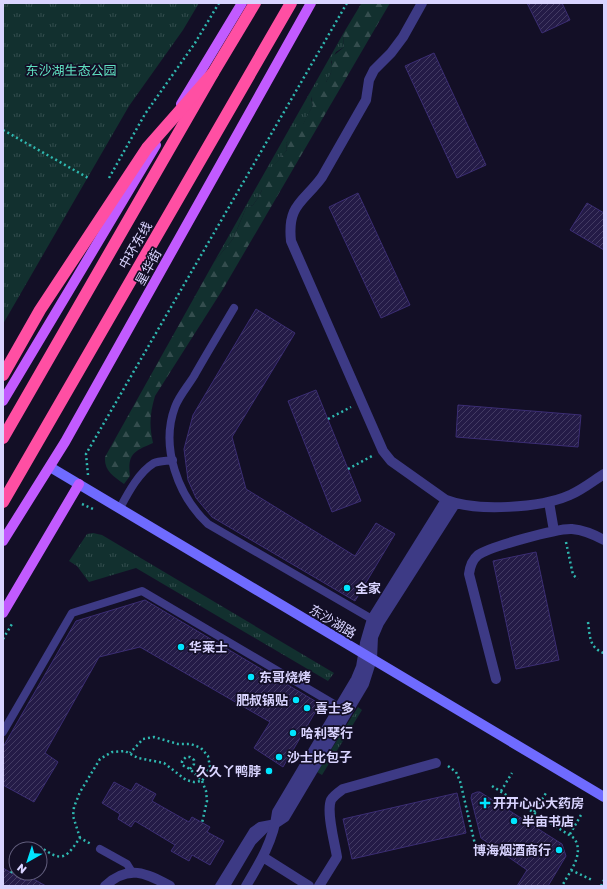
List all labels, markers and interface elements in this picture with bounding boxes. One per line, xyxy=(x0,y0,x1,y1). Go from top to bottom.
park label: 东沙湖生态公园 xyxy=(25,62,117,78)
street label: 中环东线 xyxy=(115,218,155,272)
street label: 星华街 xyxy=(132,246,164,288)
place label: 全家 xyxy=(355,580,381,596)
marker: 全家 xyxy=(342,583,352,593)
street label: 东沙湖路 xyxy=(307,601,359,641)
place label: 华莱士 xyxy=(189,639,228,655)
marker: 华莱士 xyxy=(176,642,186,652)
place label: 东哥烧烤 xyxy=(259,669,311,685)
marker: 东哥烧烤 xyxy=(246,672,256,682)
place label: 肥叔锅贴 xyxy=(236,692,288,708)
marker: 肥叔锅贴 xyxy=(291,695,301,705)
place label: 喜士多 xyxy=(315,700,354,716)
marker: 喜士多 xyxy=(302,703,312,713)
place label: 哈利琴行 xyxy=(301,725,353,741)
marker: 哈利琴行 xyxy=(288,728,298,738)
place label: 沙士比包子 xyxy=(287,749,352,765)
marker: 沙士比包子 xyxy=(274,752,284,762)
place label: 久久丫鸭脖 xyxy=(196,763,261,779)
marker: 久久丫鸭脖 xyxy=(264,766,274,776)
place label: 开开心心大药房 xyxy=(493,795,584,811)
marker: 开开心心大药房 xyxy=(480,798,490,808)
place label: 半亩书店 xyxy=(522,813,574,829)
marker: 半亩书店 xyxy=(509,816,519,826)
north arrow xyxy=(8,841,48,881)
place label: 博海烟酒商行 xyxy=(473,842,551,858)
marker: 博海烟酒商行 xyxy=(554,845,564,855)
text: N xyxy=(14,861,29,877)

